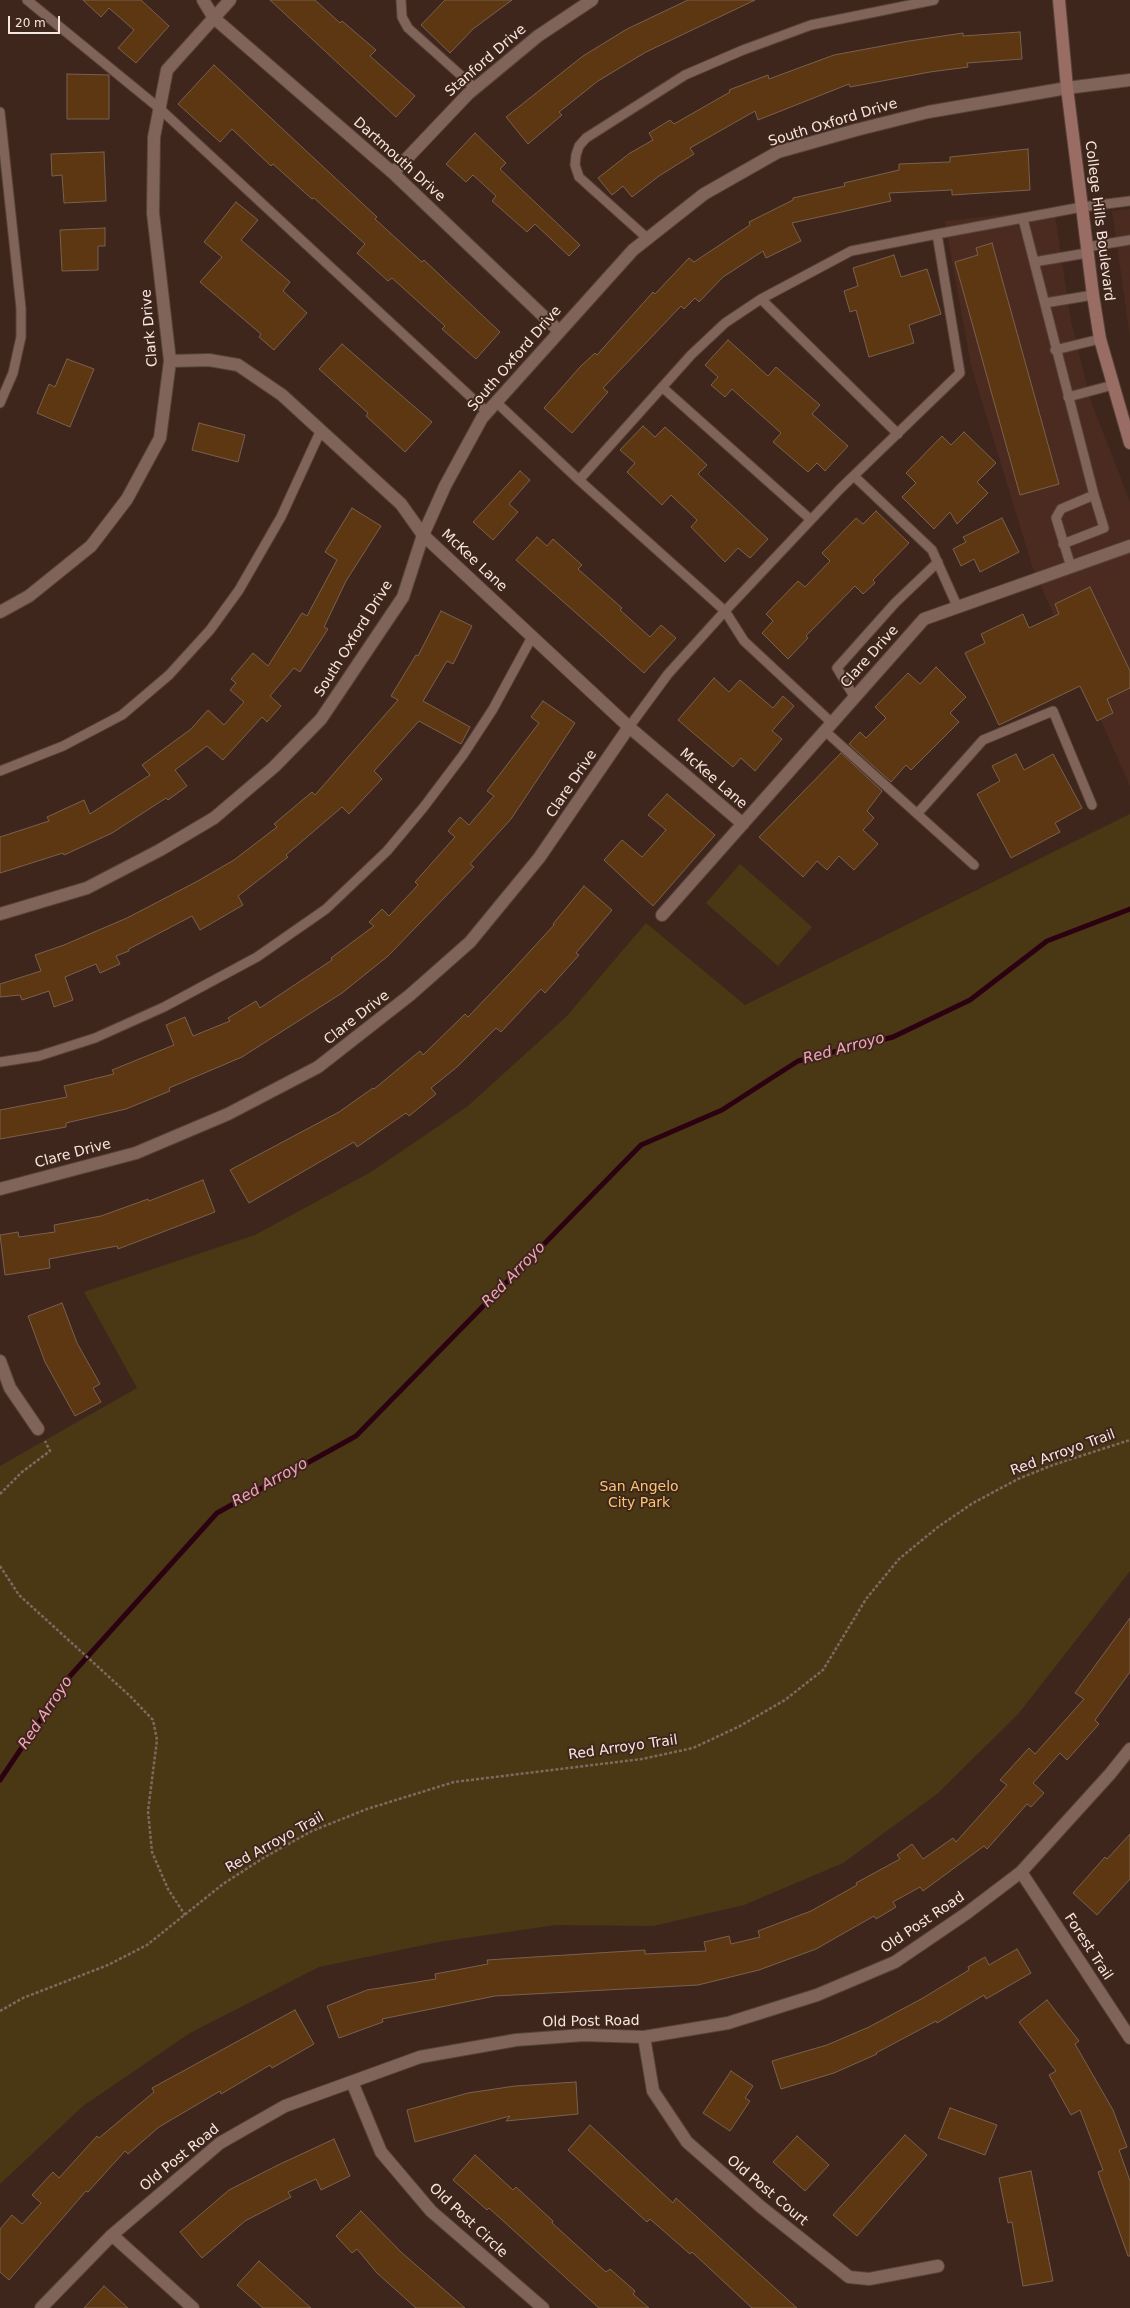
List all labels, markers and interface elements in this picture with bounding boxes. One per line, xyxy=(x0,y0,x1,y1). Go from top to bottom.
scale bar xyxy=(10,8,62,34)
text: 20 m xyxy=(15,16,46,30)
street label: Stanford Drive xyxy=(442,21,530,101)
street label: South Oxford Drive xyxy=(766,95,900,151)
street label: Dartmouth Drive xyxy=(350,114,448,206)
street label: College Hills Boulevard xyxy=(1081,140,1117,302)
street label: Clark Drive xyxy=(138,288,162,368)
street label: South Oxford Drive xyxy=(465,303,565,415)
street label: McKee Lane xyxy=(438,526,510,596)
street label: South Oxford Drive xyxy=(311,578,397,700)
street label: Clare Drive xyxy=(838,622,902,692)
street label: McKee Lane xyxy=(676,745,750,813)
street label: Clare Drive xyxy=(543,747,601,821)
street label: Clare Drive xyxy=(321,987,393,1049)
water label: Red Arroyo xyxy=(801,1029,887,1069)
street label: Clare Drive xyxy=(33,1136,113,1172)
water label: Red Arroyo xyxy=(478,1239,550,1311)
street label: Red Arroyo Trail xyxy=(1008,1426,1118,1480)
water label: Red Arroyo xyxy=(229,1455,311,1511)
park label: San Angelo City Park xyxy=(599,1479,679,1512)
water label: Red Arroyo xyxy=(15,1673,77,1753)
street label: Red Arroyo Trail xyxy=(567,1732,679,1764)
street label: Red Arroyo Trail xyxy=(223,1809,327,1877)
street label: Old Post Road xyxy=(878,1889,968,1957)
street label: Forest Trail xyxy=(1060,1911,1116,1983)
street label: Old Post Road xyxy=(542,2013,640,2031)
street label: Old Post Road xyxy=(137,2121,223,2195)
street label: Old Post Court xyxy=(723,2152,811,2230)
street label: Old Post Circle xyxy=(425,2180,511,2262)

